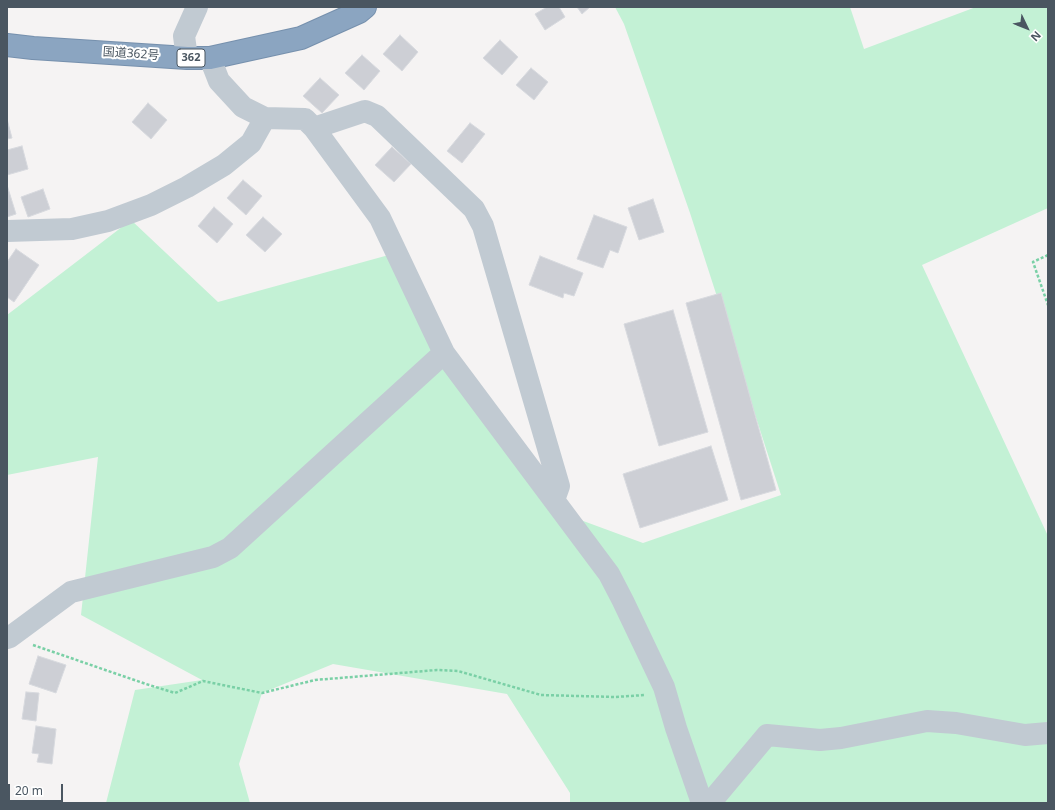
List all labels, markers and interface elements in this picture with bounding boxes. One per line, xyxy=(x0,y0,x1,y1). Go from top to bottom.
north arrow xyxy=(1007,8,1047,48)
text: N xyxy=(1028,28,1045,45)
street label: 国道362号 xyxy=(102,45,160,63)
road number: 362 xyxy=(177,49,205,67)
scale bar xyxy=(10,776,65,802)
text: 20 m xyxy=(15,782,43,799)

